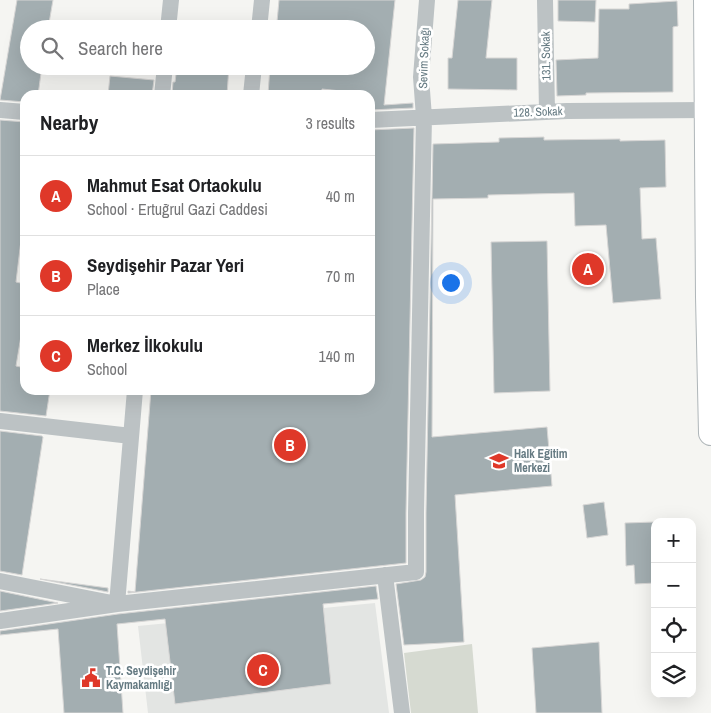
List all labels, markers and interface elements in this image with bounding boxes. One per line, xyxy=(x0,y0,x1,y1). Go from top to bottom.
search box xyxy=(20,20,375,75)
street label: Sevim Sokağı xyxy=(415,27,433,89)
street label: 131. Sokak xyxy=(538,31,554,81)
icon: search xyxy=(38,34,66,62)
text: Search here xyxy=(78,35,163,61)
street label: 128. Sokak xyxy=(513,103,563,121)
text: Nearby xyxy=(40,108,98,137)
text: 3 results xyxy=(305,112,355,134)
text: Mahmut Esat Ortaokulu xyxy=(87,172,262,198)
text: A xyxy=(51,185,61,207)
text: 40 m xyxy=(326,185,355,207)
text: School · Ertuğrul Gazi Caddesi xyxy=(87,198,268,220)
pin: A xyxy=(572,250,604,288)
text: Seydişehir Pazar Yeri xyxy=(87,252,244,278)
text: B xyxy=(51,265,61,287)
text: 70 m xyxy=(326,265,355,287)
your location xyxy=(438,270,464,296)
text: Place xyxy=(87,278,120,300)
text: Merkez İlkokulu xyxy=(87,332,203,358)
text: C xyxy=(51,345,61,367)
text: 140 m xyxy=(319,345,355,367)
text: School xyxy=(87,358,127,380)
pin: B xyxy=(274,426,306,464)
place label: Halk Eğitim Merkezi xyxy=(514,446,568,476)
school or university icon: Halk Eğitim Merkezi xyxy=(488,450,510,472)
map controls xyxy=(651,518,696,698)
button: + xyxy=(651,518,696,563)
button: − xyxy=(651,563,696,608)
button: locate xyxy=(651,608,696,653)
pin: C xyxy=(247,651,279,689)
button: layers xyxy=(651,653,696,698)
place label: T.C. Seydişehir Kaymakamlığı xyxy=(106,663,176,693)
public building icon: T.C. Seydişehir Kaymakamlığı xyxy=(80,667,102,689)

